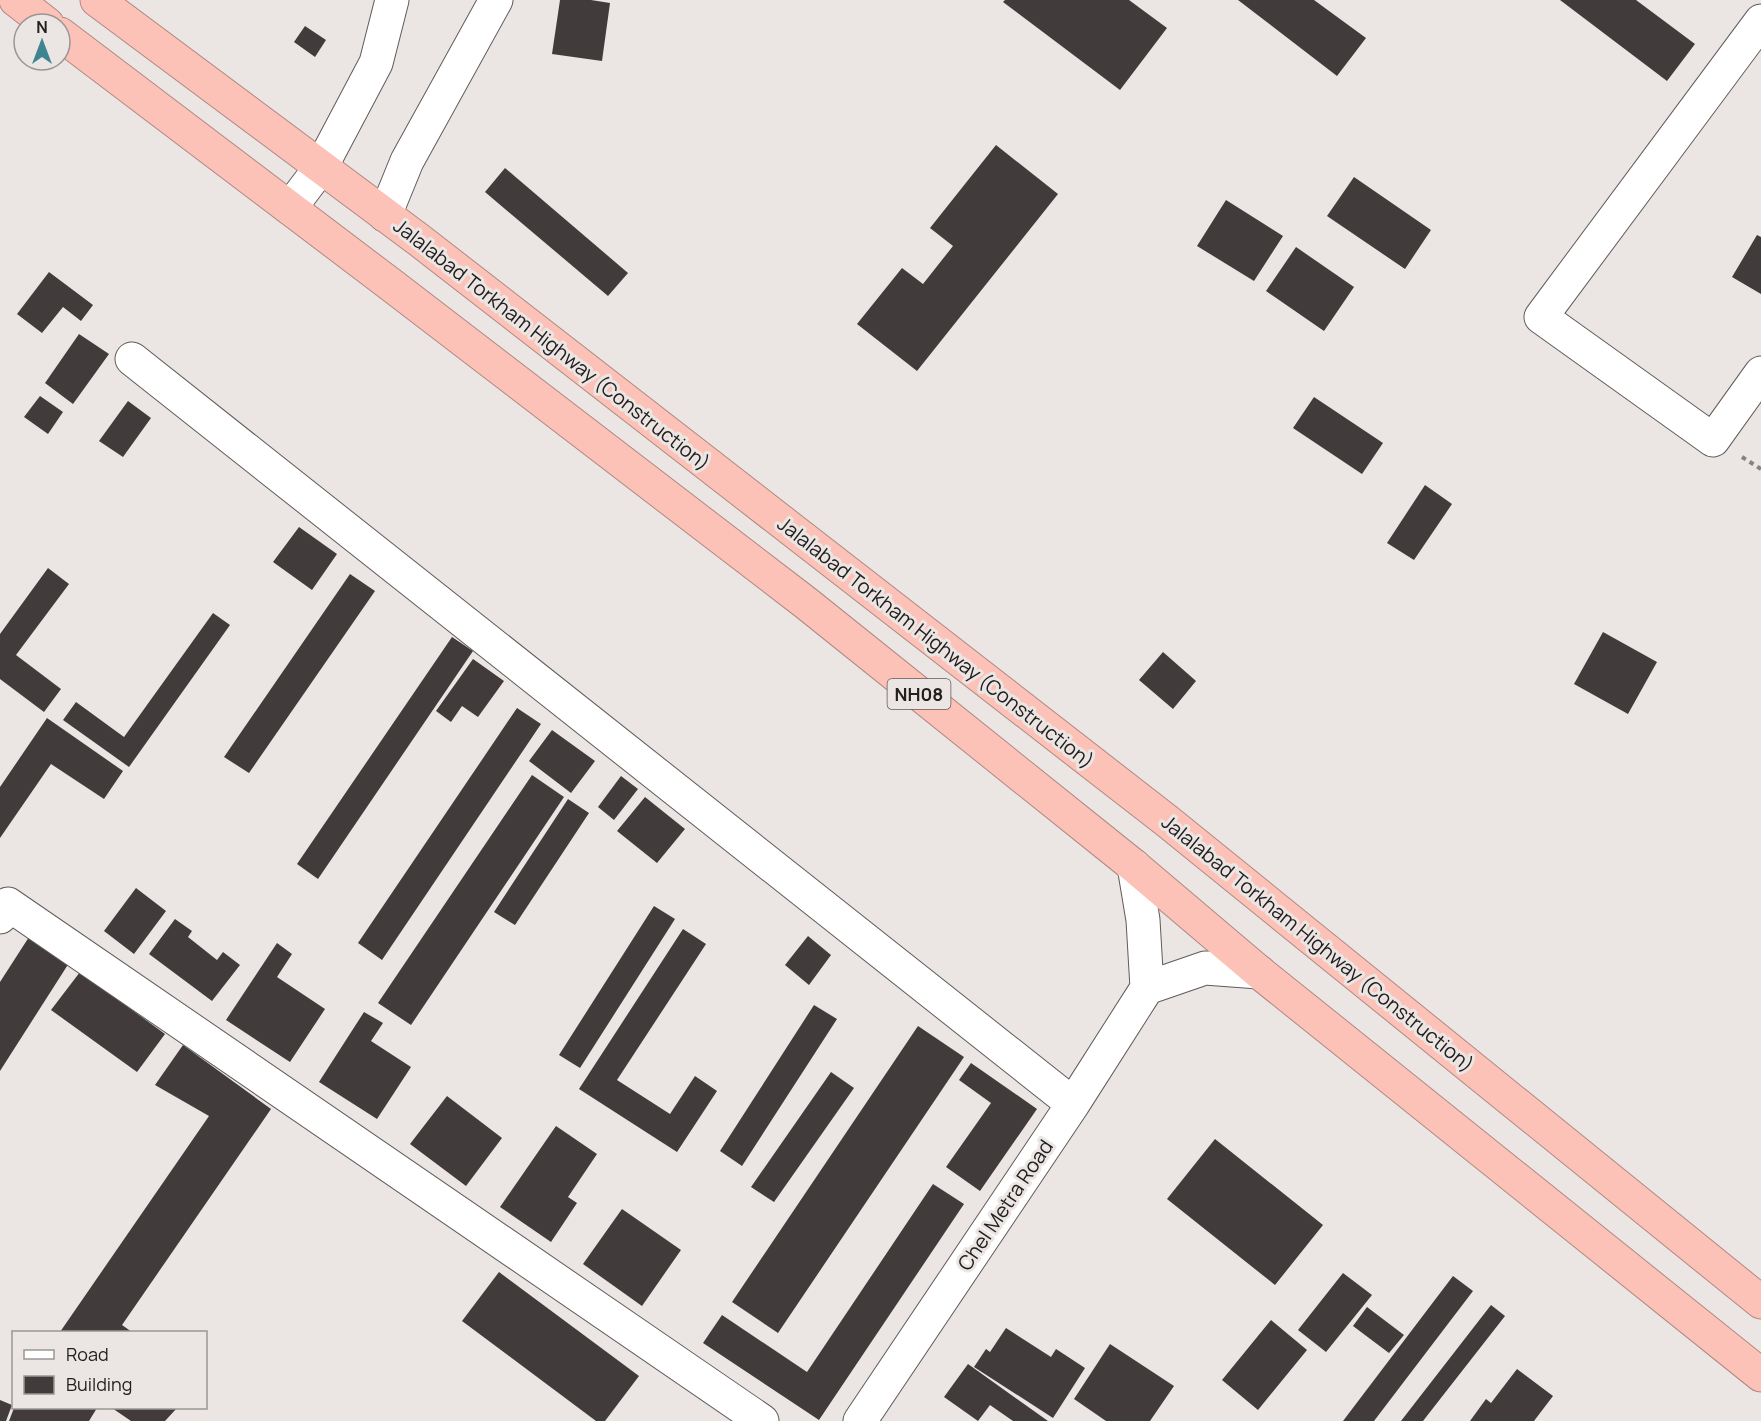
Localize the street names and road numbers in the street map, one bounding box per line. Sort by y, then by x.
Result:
street label: Jalalabad Torkham Highway (Construction) [388,212,716,476]
street label: Jalalabad Torkham Highway (Construction) [772,510,1100,774]
road number: NH08 [888,679,950,709]
street label: Jalalabad Torkham Highway (Construction) [1156,808,1480,1078]
street label: Chel Metra Road [951,1134,1059,1276]

